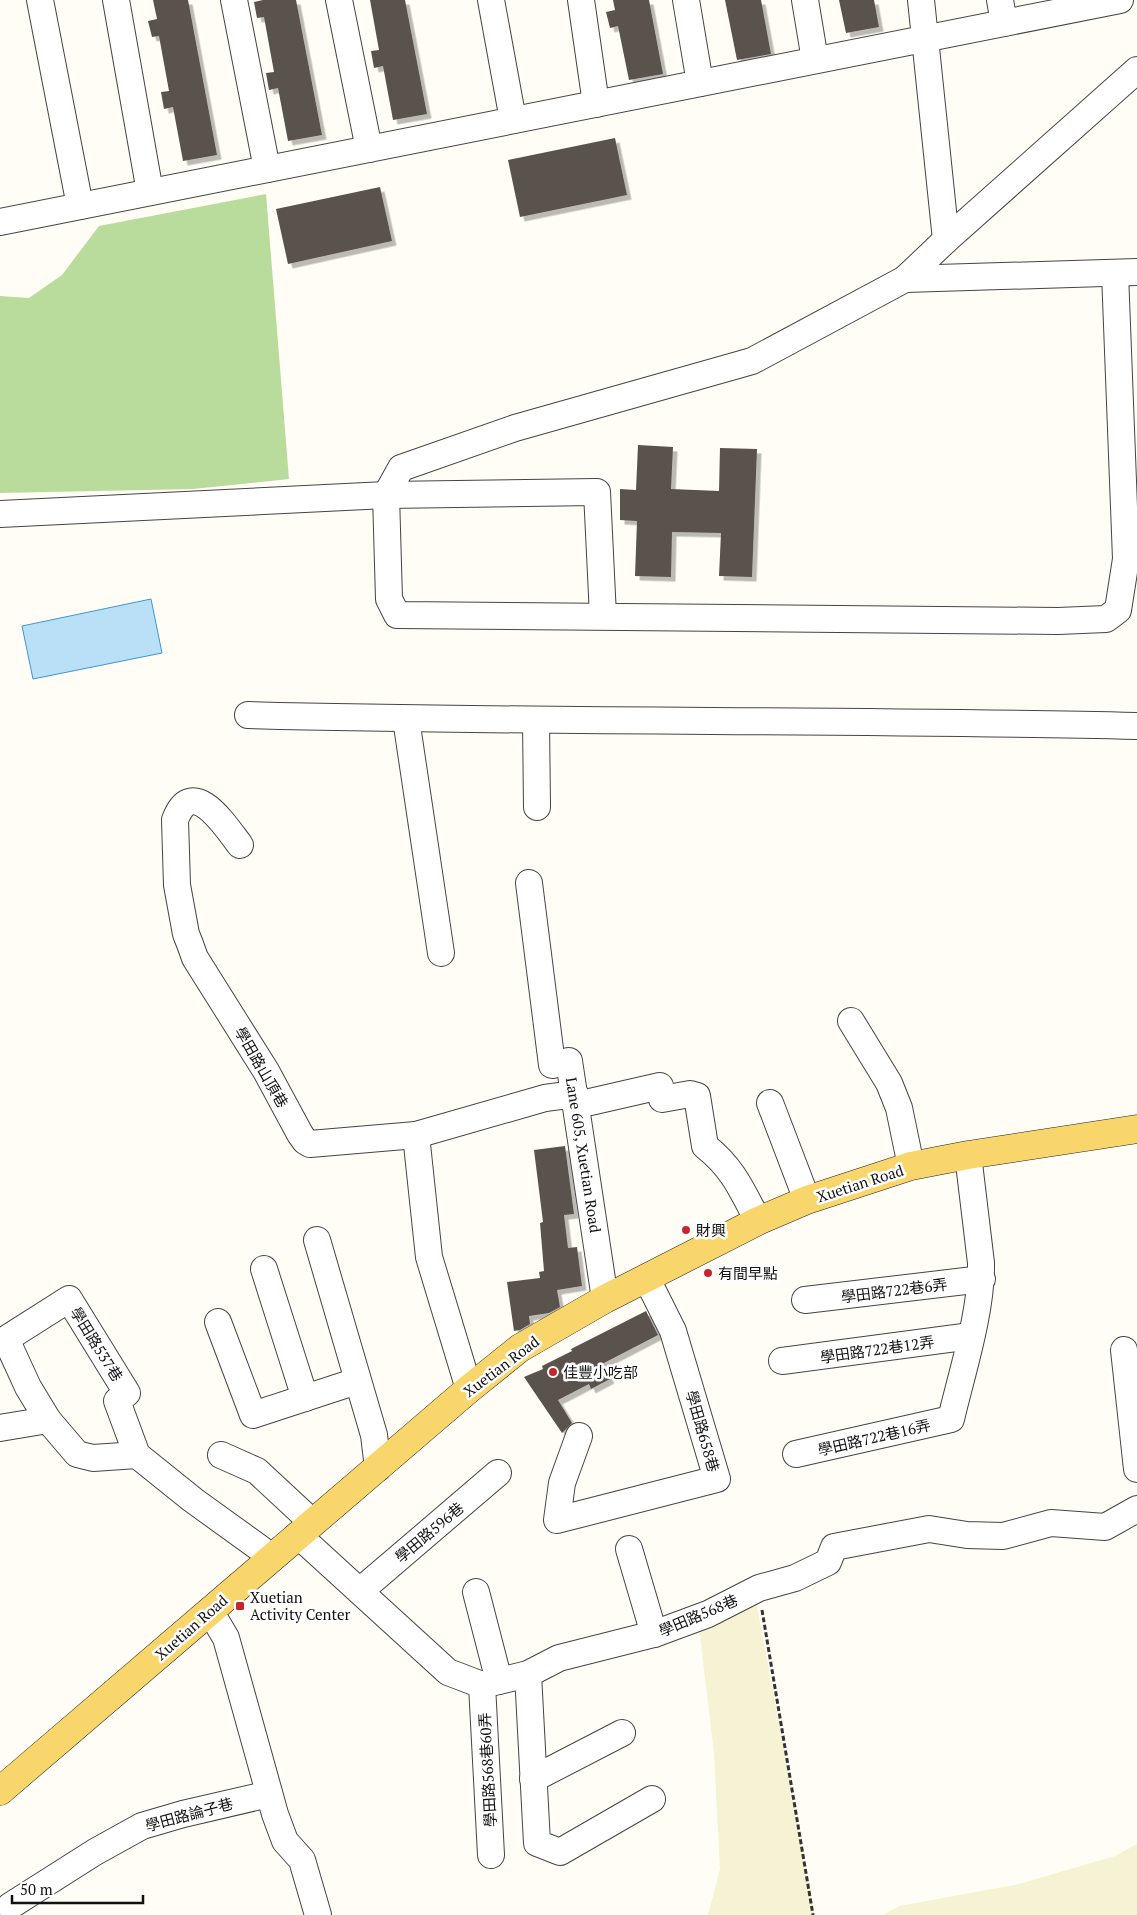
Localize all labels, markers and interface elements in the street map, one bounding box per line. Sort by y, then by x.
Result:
street label: 學田路山頂巷 [231,1023,293,1111]
street label: Lane 605, Xuetian Road [562,1076,606,1234]
street label: Xuetian Road [814,1160,906,1206]
place label: 財興 [696,1220,726,1240]
marker: 財興 [680,1224,692,1236]
place label: 有間早點 [718,1263,778,1283]
marker: 有間早點 [702,1267,714,1279]
street label: 學田路722巷6弄 [840,1274,948,1306]
street label: 學田路537巷 [66,1303,128,1385]
street label: Xuetian Road [459,1331,543,1401]
street label: 學田路722巷12弄 [819,1331,935,1367]
place label: 佳豐小吃部 [563,1362,638,1382]
marker: 佳豐小吃部 [547,1366,559,1378]
street label: 學田路658巷 [682,1388,724,1474]
street label: 學田路722巷16弄 [816,1414,932,1460]
street label: 學田路596巷 [390,1497,468,1567]
place label: Xuetian Activity Center [250,1587,351,1624]
street label: 學田路568巷 [655,1589,741,1641]
street label: Xuetian Road [151,1590,231,1664]
marker: Xuetian Activity Center [234,1600,246,1612]
street label: 學田路568巷60弄 [474,1712,500,1828]
street label: 學田路論子巷 [143,1793,235,1835]
scale bar [12,1872,144,1904]
text: 50 m [20,1879,53,1899]

